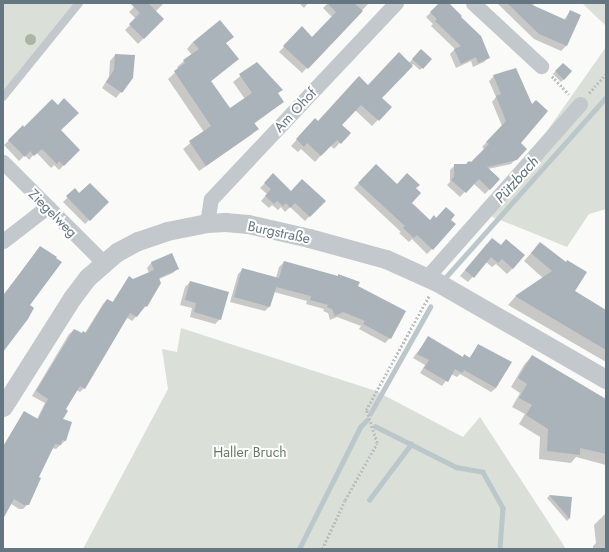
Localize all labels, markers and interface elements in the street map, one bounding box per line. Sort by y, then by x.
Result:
street label: Am Ohof [270,84,320,136]
water label: Pützbach [491,153,543,207]
street label: Ziegelweg [25,185,81,241]
street label: Burgstraße [246,217,312,247]
park label: Haller Bruch [213,444,287,460]

